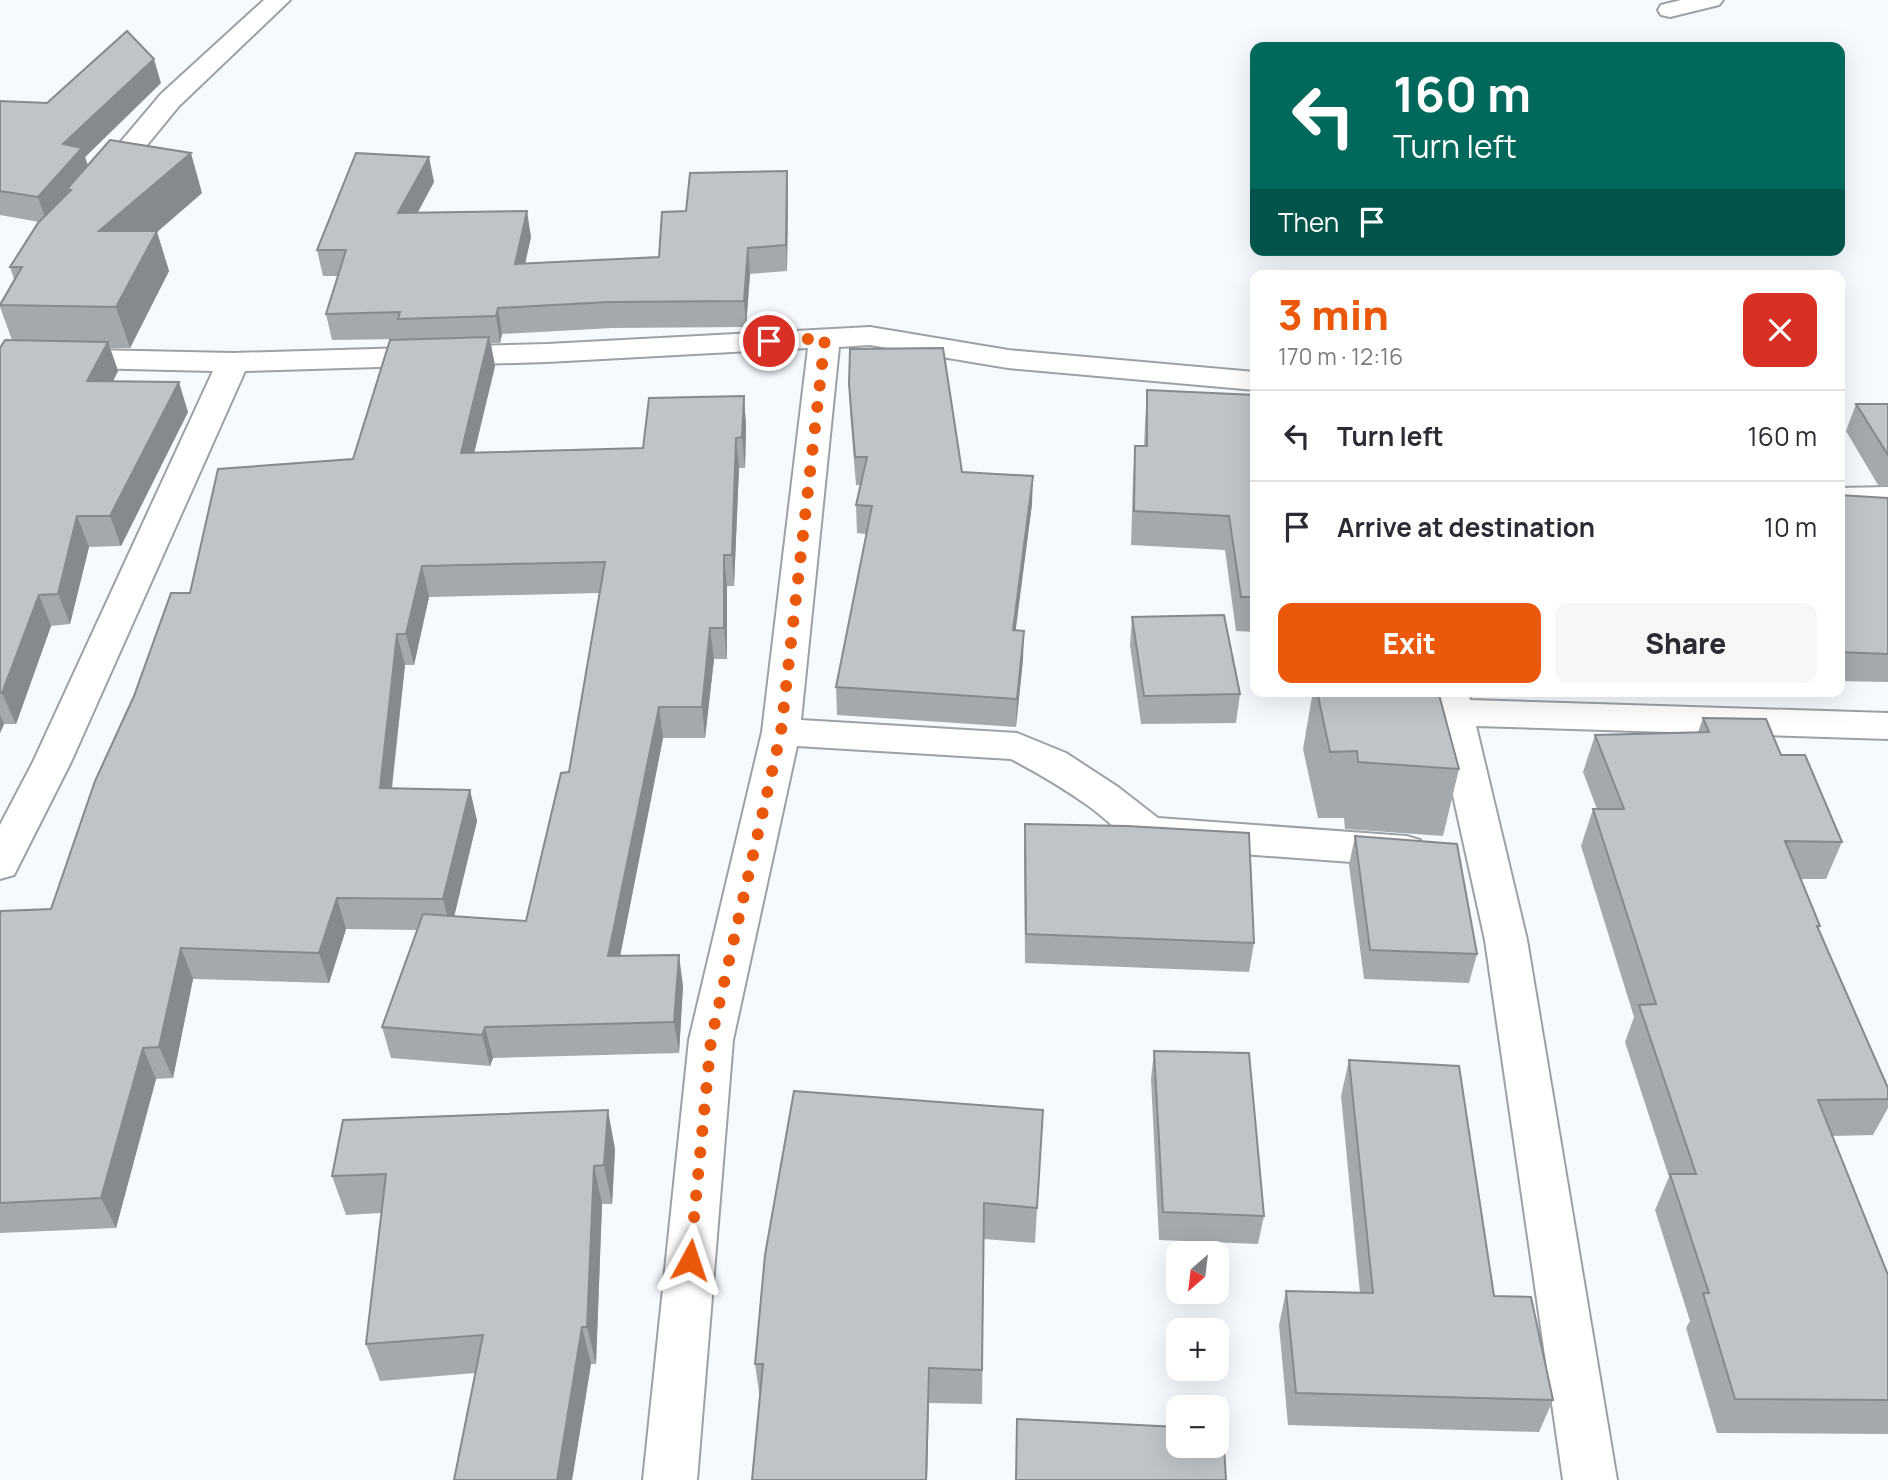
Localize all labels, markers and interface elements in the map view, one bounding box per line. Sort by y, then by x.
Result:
text: 160 m [1393,60,1531,127]
icon: left [1278,70,1369,161]
text: Turn left [1393,124,1517,168]
icon: arrive [1353,203,1391,241]
text: Then [1278,204,1339,240]
text: 3 min [1278,285,1389,343]
button: close [1743,293,1817,367]
pin [739,311,799,371]
icon: arrive [750,322,788,360]
text: 170 m · 12:16 [1278,340,1403,372]
icon: left [1278,417,1316,455]
text: Turn left [1337,418,1444,454]
text: 160 m [1748,418,1817,454]
icon: arrive [1278,508,1316,546]
text: Arrive at destination [1337,509,1595,545]
text: 10 m [1764,509,1817,545]
button: Exit [1278,603,1541,683]
button: Share [1555,603,1817,683]
position arrow [653,1223,727,1297]
north arrow [1166,1241,1228,1304]
map controls [1166,1241,1229,1458]
button: + [1166,1318,1229,1381]
button: − [1166,1395,1229,1458]

